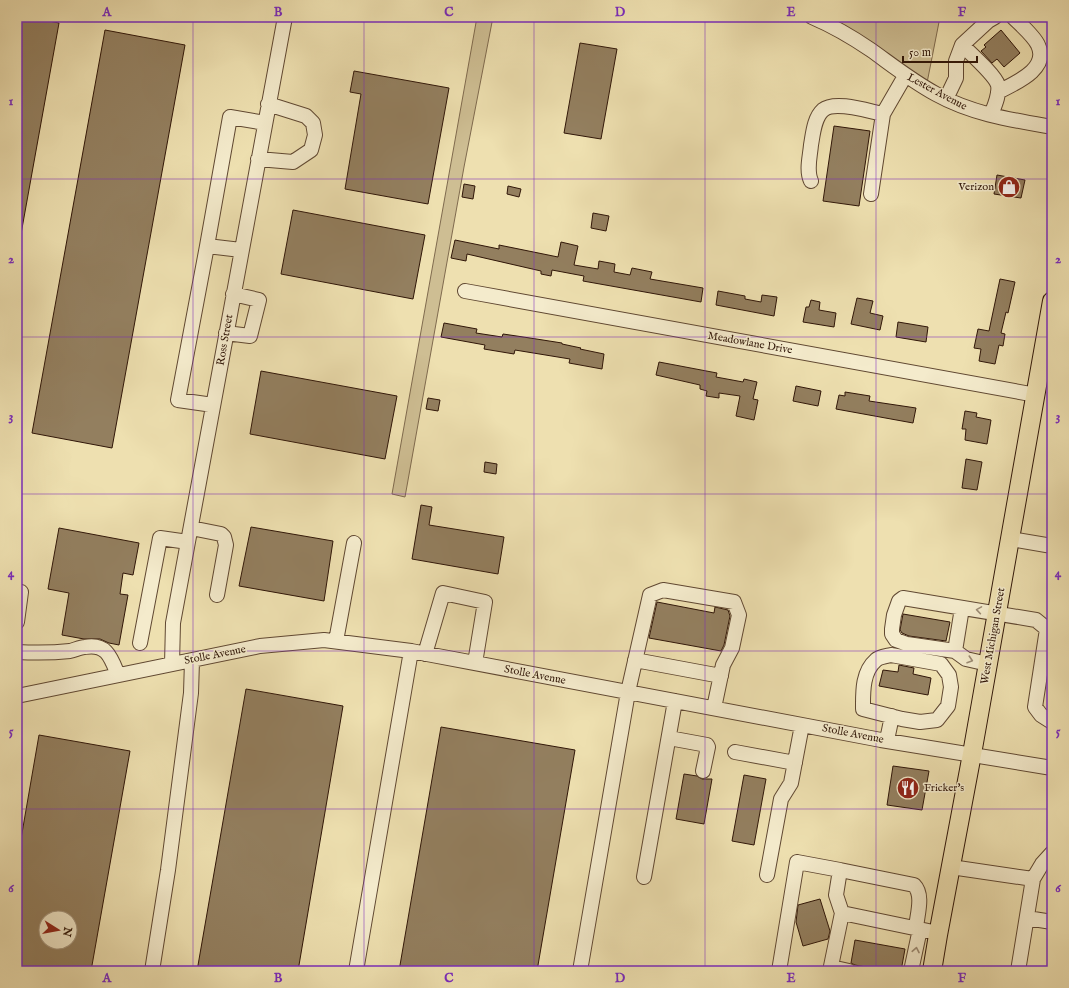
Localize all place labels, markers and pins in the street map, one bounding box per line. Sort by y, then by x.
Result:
shop icon: Verizon [996,174,1022,200]
place label: Verizon [957,180,994,194]
restaurant icon: Fricker's [895,775,921,801]
place label: Fricker's [924,781,964,795]

